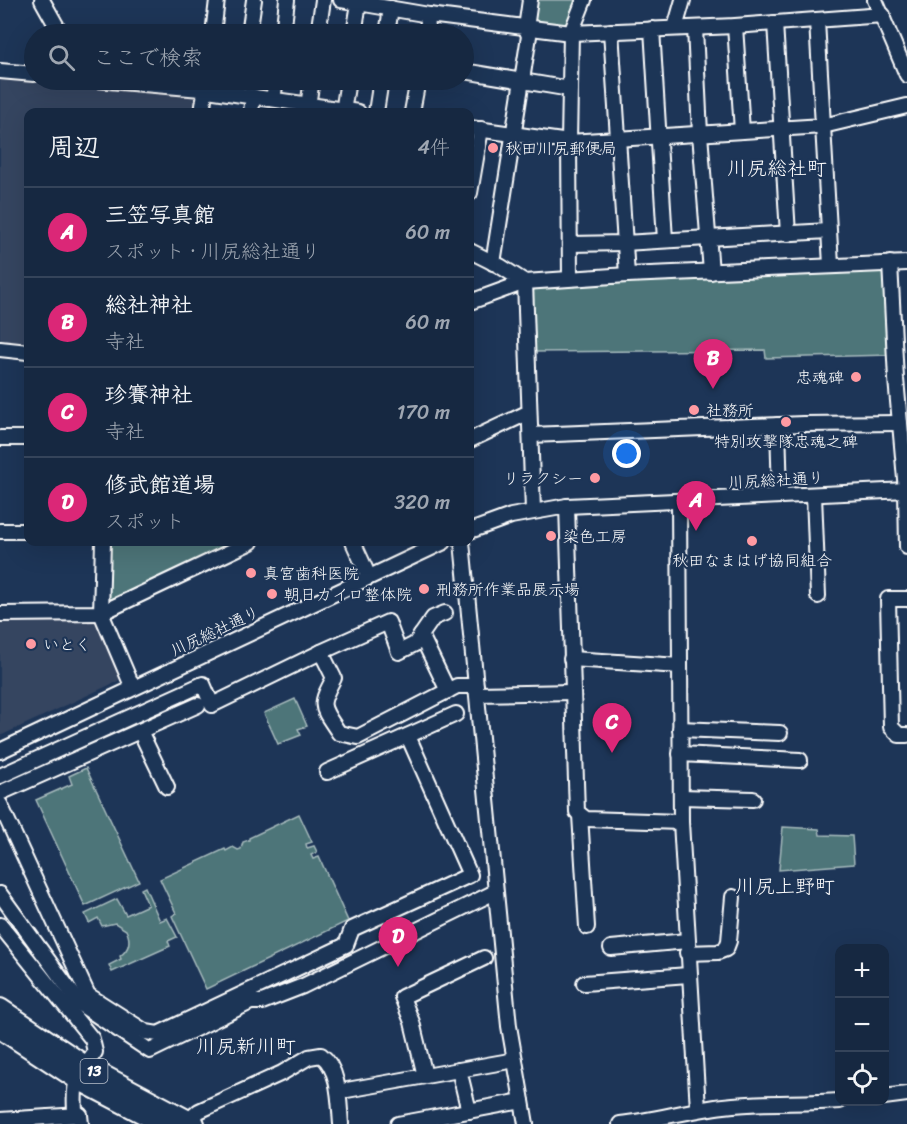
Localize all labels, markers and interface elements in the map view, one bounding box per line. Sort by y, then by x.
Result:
search box [24,24,474,90]
text: ここで検索 [93,38,203,77]
icon: search [45,41,78,74]
text: 周辺 [48,124,100,170]
text: 4件 [418,130,450,165]
place label: 秋田川尻郵便局 [505,134,617,163]
marker: 秋田川尻郵便局 [486,141,500,155]
district label: 川尻総社町 [727,151,827,186]
text: 三笠写真館 [105,195,215,234]
text: A [61,215,74,250]
text: 60 m [405,215,450,250]
text: スポット · 川尻総社通り [105,234,321,269]
text: 総社神社 [105,285,193,324]
text: B [61,305,74,340]
text: 60 m [405,305,450,340]
text: 寺社 [105,324,145,359]
pin: B [694,340,732,389]
place label: 忠魂碑 [796,363,844,392]
marker: 忠魂碑 [849,370,863,384]
text: 珍賽神社 [105,375,193,414]
text: C [61,395,74,430]
text: 170 m [397,395,450,430]
place label: 社務所 [706,396,754,425]
marker: 社務所 [687,403,701,417]
text: 寺社 [105,414,145,449]
marker: 特別攻撃隊忠魂之碑 [779,415,793,429]
place label: 特別攻撃隊忠魂之碑 [714,427,858,456]
your location [612,439,641,468]
street label: 川尻総社通り [727,463,825,497]
place label: リラクシー [503,464,583,493]
text: 修武館道場 [105,465,215,504]
marker: リラクシー [588,471,602,485]
pin: A [676,482,716,531]
text: D [62,485,73,520]
text: 320 m [394,485,450,520]
text: スポット [105,504,185,539]
place label: 染色工房 [563,522,627,551]
marker: 染色工房 [544,529,558,543]
marker: 秋田なまはげ協同組合 [745,534,759,548]
place label: 秋田なまはげ協同組合 [672,546,832,575]
place label: 真宮歯科医院 [263,559,359,588]
marker: 真宮歯科医院 [244,566,258,580]
place label: 刑務所作業品展示場 [436,575,580,604]
place label: 朝日カイロ整体院 [284,580,412,609]
marker: 刑務所作業品展示場 [417,582,431,596]
marker: 朝日カイロ整体院 [265,587,279,601]
street label: 川尻総社通り [165,598,265,664]
place label: いとく [43,630,91,659]
marker: いとく [24,637,38,651]
pin: C [592,704,632,753]
district label: 川尻上野町 [735,869,835,904]
pin: D [378,918,418,967]
map controls [835,944,889,1106]
button: + [835,944,889,998]
button: − [835,998,889,1052]
district label: 川尻新川町 [196,1029,296,1064]
button: locate [835,1052,889,1106]
road number: 13 [80,1059,107,1083]

